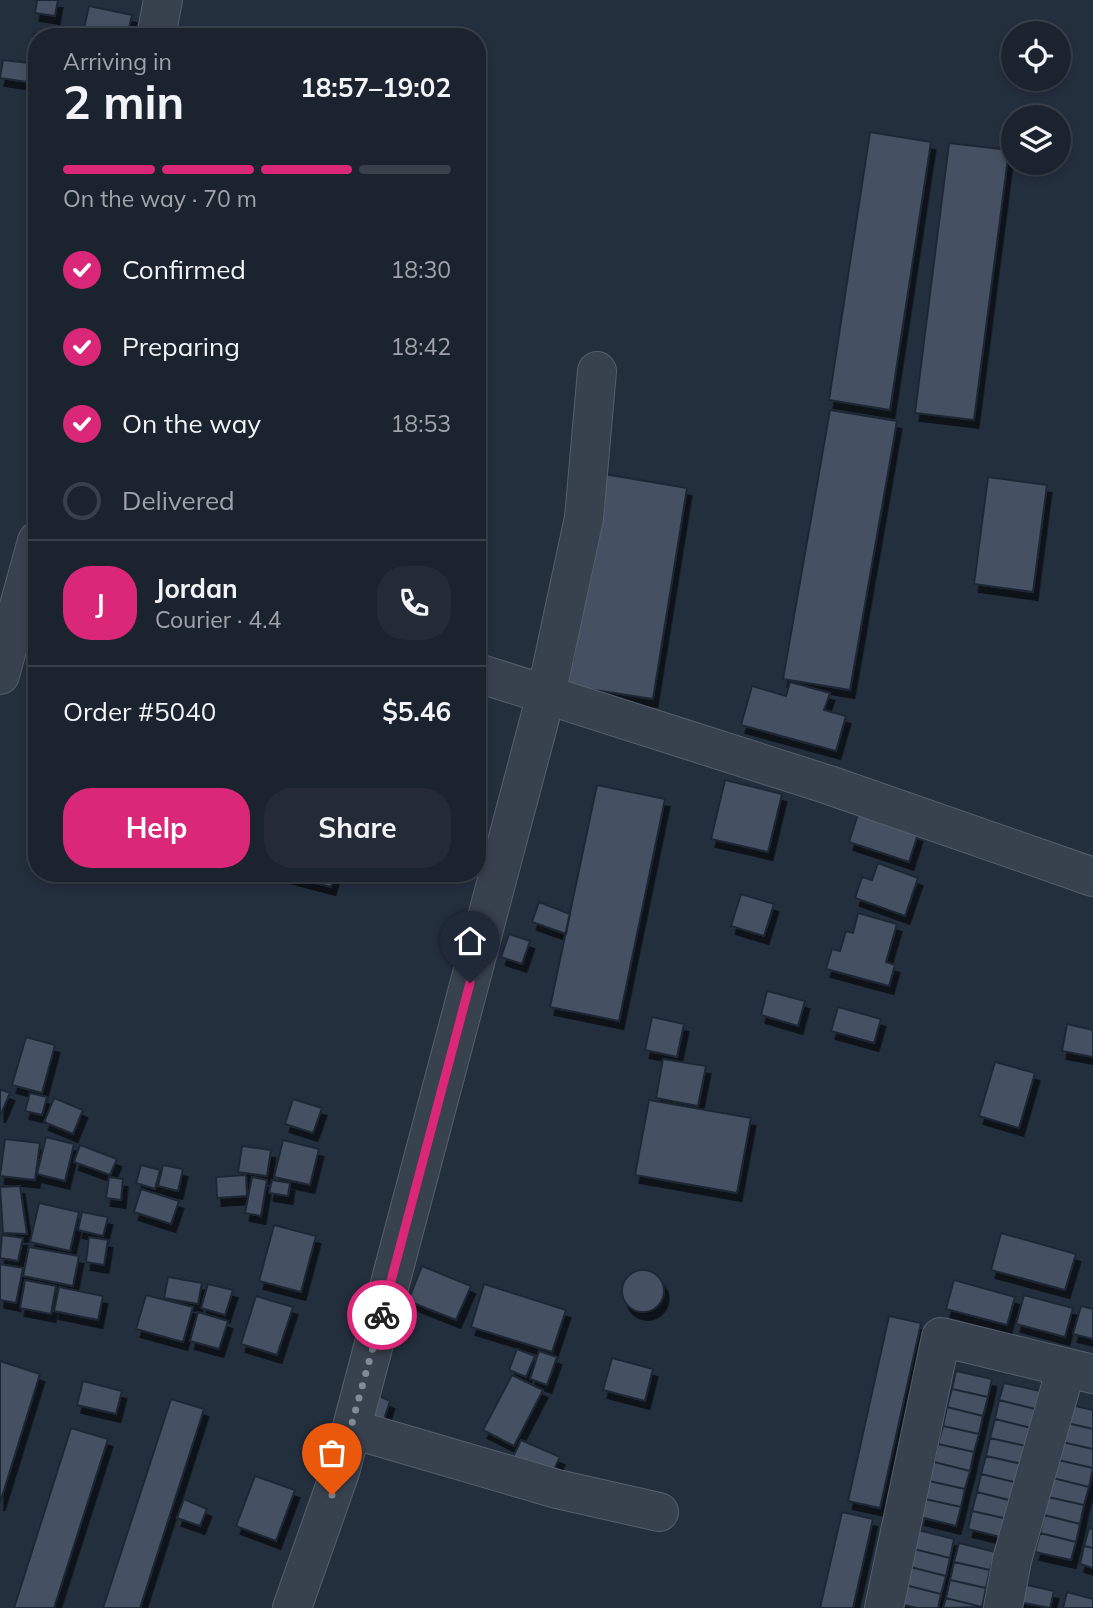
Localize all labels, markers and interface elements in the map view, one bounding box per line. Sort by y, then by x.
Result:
map controls [1001,21,1071,175]
button: locate [1001,21,1071,91]
text: Arriving in [63,47,172,76]
text: 18:57–19:02 [300,71,451,104]
text: 2 min [63,73,184,131]
button: layers [1001,105,1071,175]
text: On the way · 70 m [63,184,257,213]
icon: check [63,251,101,289]
text: Confirmed [122,253,246,286]
text: 18:30 [391,255,451,284]
icon: check [63,328,101,366]
text: Preparing [122,330,240,363]
text: 18:42 [391,332,451,361]
icon: check [63,405,101,443]
text: On the way [122,407,261,440]
text: 18:53 [391,409,451,438]
text: Delivered [122,484,235,517]
button: phone [377,566,451,640]
text: Jordan [155,572,238,605]
text: J [95,587,105,620]
text: Courier · 4.4 [155,605,281,634]
text: Order #5040 [63,695,216,728]
text: $5.46 [382,695,451,728]
button: Help [63,788,250,868]
button: Share [264,788,451,868]
pin [440,911,500,983]
icon: home [451,922,489,960]
courier [347,1280,417,1350]
icon: bike [363,1296,401,1334]
pin [302,1423,362,1495]
icon: bag [313,1434,351,1472]

